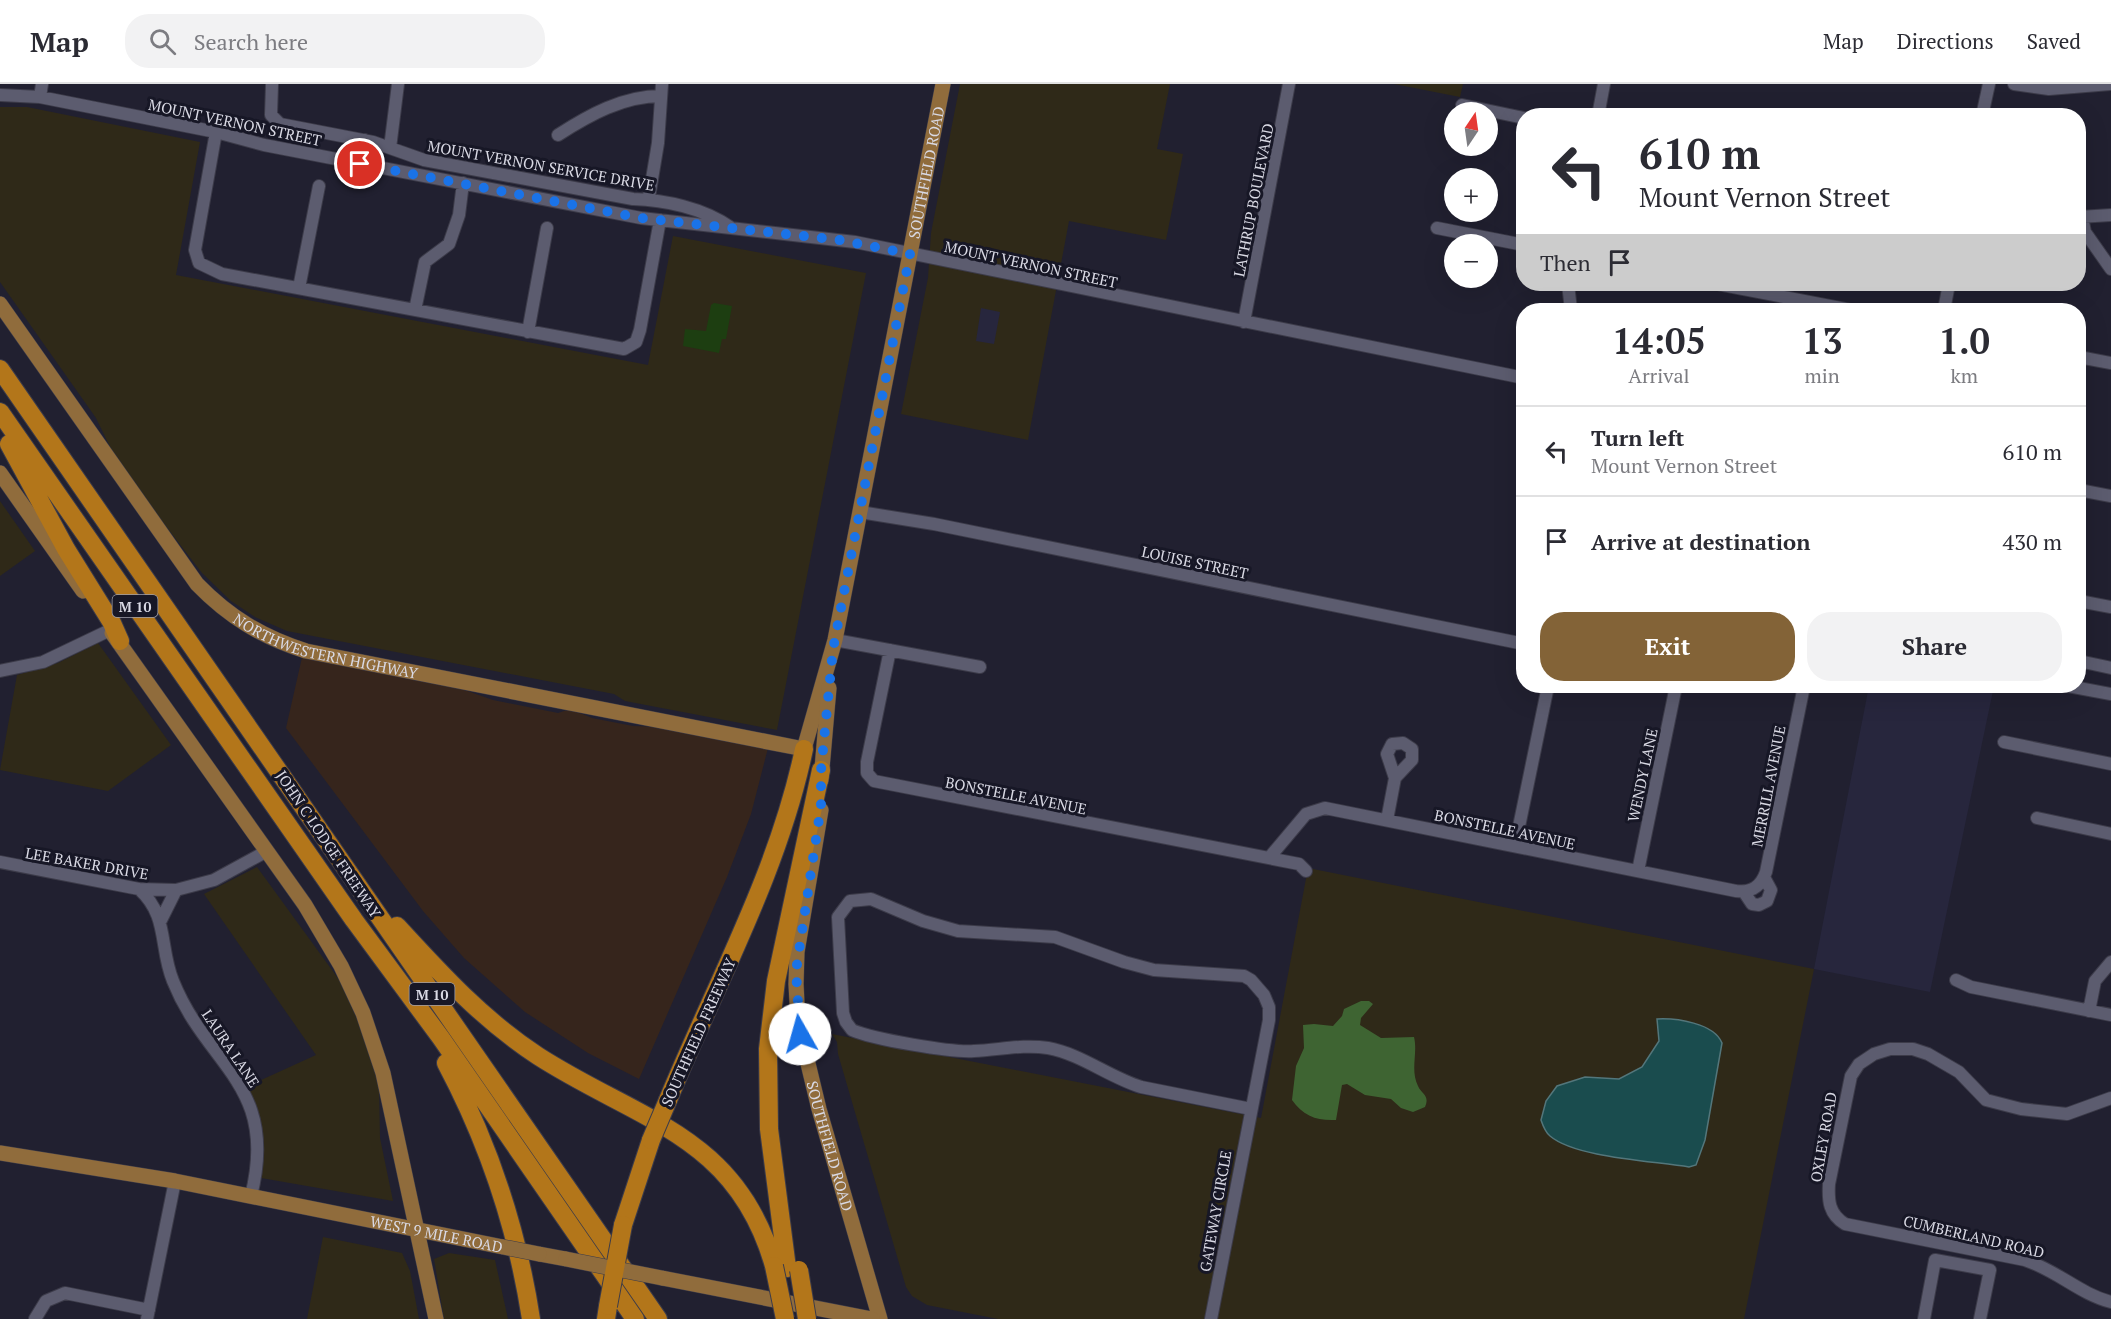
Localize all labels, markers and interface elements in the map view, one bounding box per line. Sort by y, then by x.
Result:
search box [125,14,545,68]
text: Map [30,23,89,60]
icon: search [146,25,179,58]
text: Search here [194,27,308,56]
text: Map [1823,27,1864,55]
text: Directions [1897,27,1994,55]
text: Saved [2027,27,2081,55]
street label: MOUNT VERNON STREET [147,94,323,150]
north arrow [1444,102,1498,156]
map controls [1444,102,1498,288]
street label: SOUTHFIELD ROAD [903,104,948,240]
street label: LATHRUP BOULEVARD [1228,121,1278,279]
text: 610 m [1639,125,1760,181]
icon: left [1540,132,1618,210]
street label: MOUNT VERNON SERVICE DRIVE [426,135,656,195]
pin [334,138,385,189]
icon: arrive [343,147,376,180]
button: + [1444,168,1498,222]
text: Mount Vernon Street [1639,179,1890,215]
button: − [1444,234,1498,288]
street label: MOUNT VERNON STREET [943,236,1119,292]
icon: arrive [1603,246,1636,279]
text: Then [1540,248,1591,277]
text: 14:05 [1612,317,1706,364]
text: 13 [1802,317,1843,364]
text: 1.0 [1939,317,1990,364]
text: Arrival [1628,362,1690,389]
text: min [1805,362,1840,389]
text: km [1950,362,1978,389]
text: Turn left [1591,423,1684,452]
icon: left [1540,435,1573,468]
text: 610 m [2002,437,2062,466]
text: Mount Vernon Street [1591,452,1777,479]
icon: arrive [1540,525,1573,558]
text: Arrive at destination [1591,527,1810,556]
text: 430 m [2002,527,2062,556]
street label: LOUISE STREET [1140,541,1250,583]
road number: M 10 [112,595,158,617]
street label: NORTHWESTERN HIGHWAY [229,608,420,683]
button: Exit [1540,612,1795,681]
button: Share [1807,612,2062,681]
street label: MERRILL AVENUE [1746,724,1790,848]
street label: WENDY LANE [1622,726,1662,824]
street label: JOHN C LODGE FREEWAY [272,766,386,922]
street label: BONSTELLE AVENUE [944,772,1088,818]
street label: BONSTELLE AVENUE [1433,804,1577,854]
street label: LEE BAKER DRIVE [24,842,150,884]
street label: SOUTHFIELD FREEWAY [656,954,740,1109]
road number: M 10 [410,983,454,1005]
position arrow [768,1002,832,1066]
street label: LAURA LANE [198,1005,264,1091]
street label: SOUTHFIELD ROAD [803,1079,858,1213]
street label: OXLEY ROAD [1805,1090,1841,1184]
street label: GATEWAY CIRCLE [1194,1149,1236,1273]
street label: CUMBERLAND ROAD [1901,1210,2047,1262]
street label: WEST 9 MILE ROAD [369,1211,504,1257]

